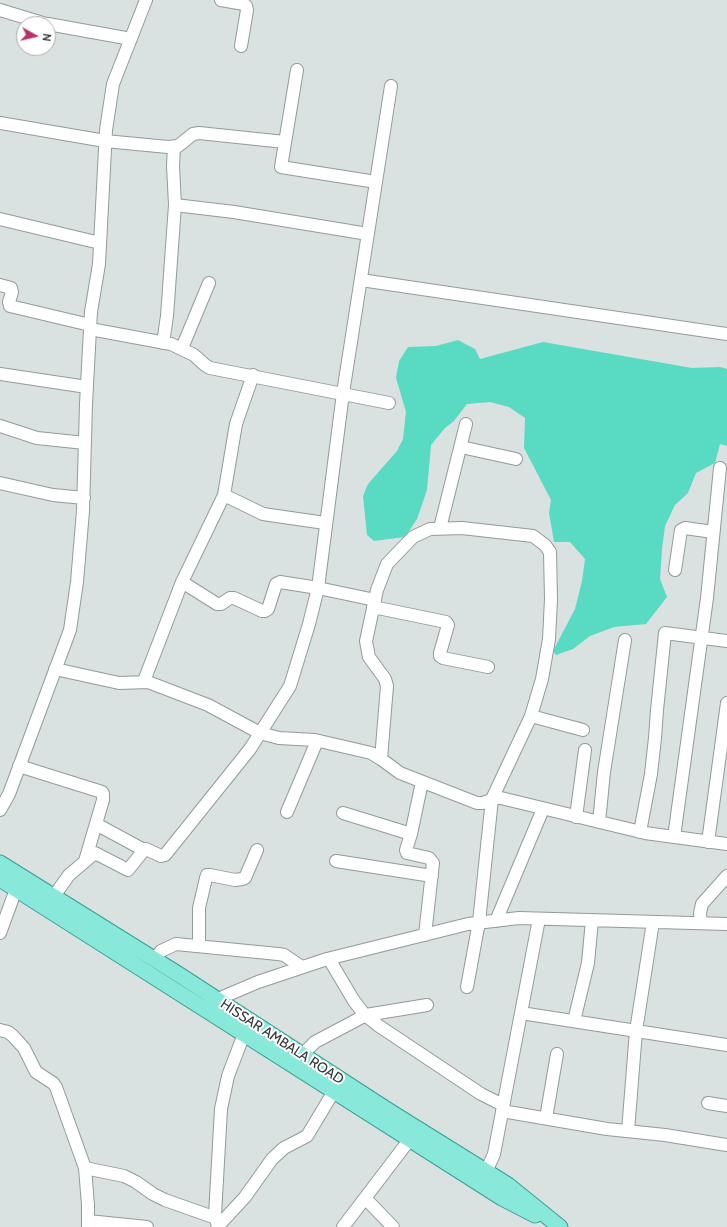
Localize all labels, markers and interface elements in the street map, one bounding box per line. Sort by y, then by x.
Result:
north arrow [16,16,56,56]
text: N [39,33,54,42]
street label: HISSAR AMBALA ROAD [217,996,347,1088]

